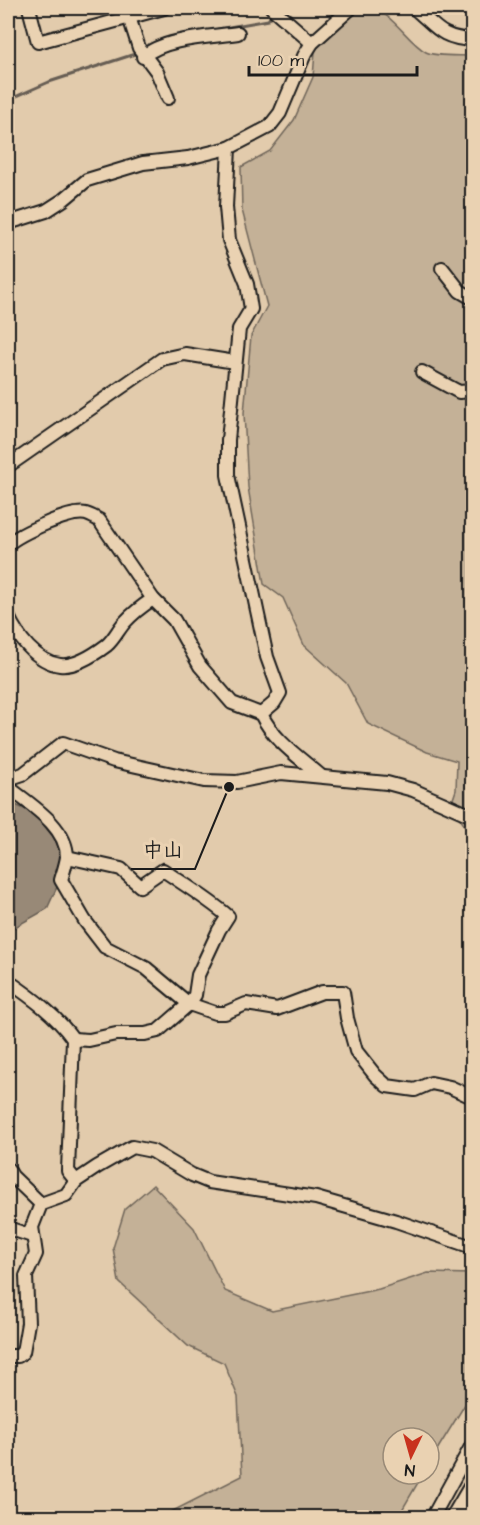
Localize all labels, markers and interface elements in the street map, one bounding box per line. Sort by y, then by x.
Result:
scale bar [249,39,417,77]
text: 100 m [258,48,304,73]
callout: 中山 [131,831,195,869]
text: 中山 [143,837,183,865]
north arrow [381,1426,441,1486]
text: N [404,1459,416,1481]

